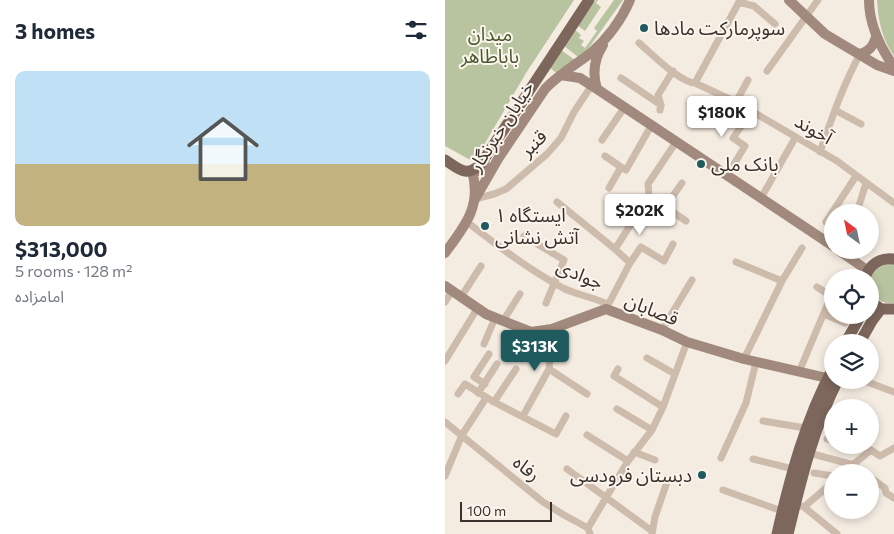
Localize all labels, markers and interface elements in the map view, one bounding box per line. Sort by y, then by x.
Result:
icon: filters [402,16,430,44]
place label: سوپرمارکت مادها [654,16,785,41]
text: 3 homes [15,18,95,43]
park label: میدان باباطاهر [460,22,519,68]
marker: سوپرمارکت مادها [638,22,650,34]
street label: خیابان خبرنگار [462,76,539,177]
pin: $180K [687,96,757,138]
text: $180K [698,102,746,121]
icon: home [178,104,268,194]
street label: آخوند [791,109,839,150]
street label: قنبر [514,124,552,162]
place label: بانک ملی [711,152,779,176]
marker: بانک ملی [695,158,707,170]
pin: $202K [605,194,675,236]
text: $202K [615,200,665,219]
place label: ایستگاه ۱ آتش نشانی [495,203,580,249]
north arrow [824,204,879,259]
map controls [824,204,879,519]
marker: ایستگاه ۱ آتش نشانی [479,220,491,232]
text: $313,000 [15,236,108,261]
street label: جوادی [553,254,607,294]
text: 5 rooms · 128 m² [15,261,132,280]
button: locate [824,269,879,324]
text: امامزاده [15,286,64,305]
street label: قصابان [622,287,682,330]
pin: $313K [500,330,570,372]
button: layers [824,334,879,389]
text: $313K [512,336,558,355]
button: + [824,399,879,454]
street label: رفاه [509,450,545,486]
place label: دبستان فرودسی [570,463,692,487]
button: − [824,464,879,519]
marker: دبستان فرودسی [696,469,708,481]
scale bar [460,499,553,522]
text: 100 m [467,502,506,519]

